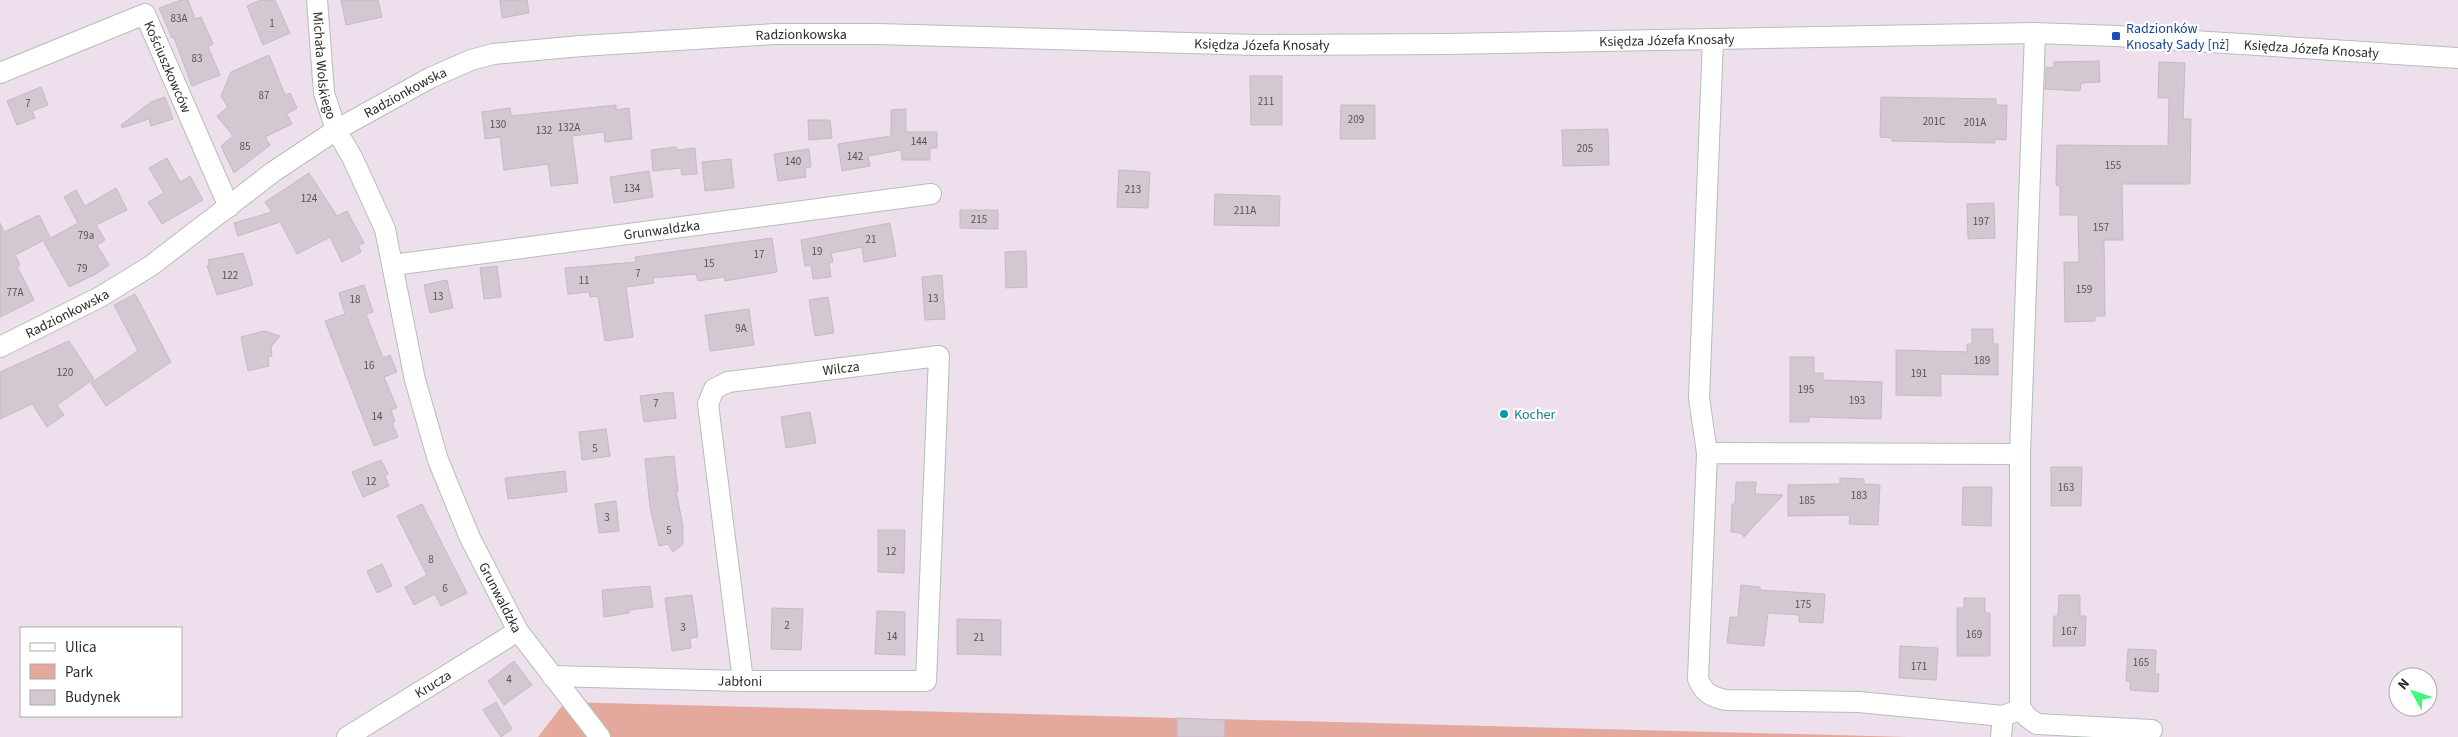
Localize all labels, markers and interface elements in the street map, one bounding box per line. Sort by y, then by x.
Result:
house number: 83A [171,11,187,26]
street label: Michała Wolskiego [307,11,341,122]
house number: 1 [269,16,275,31]
street label: Kościuszkowców [138,18,196,116]
place label: Radzionków Knosały Sady [nż] [2126,19,2230,55]
street label: Radzionkowska [755,25,847,46]
street label: Księdza Józefa Knosały [1599,30,1735,52]
marker: Radzionków Knosały Sady [nż] [2110,30,2122,42]
street label: Księdza Józefa Knosały [1194,34,1330,56]
street label: Księdza Józefa Knosały [2243,35,2380,64]
house number: 83 [192,51,202,66]
street label: Radzionkowska [361,63,450,124]
house number: 87 [259,88,269,103]
house number: 211 [1258,94,1274,109]
house number: 7 [25,96,31,111]
house number: 209 [1348,112,1364,127]
house number: 201C [1923,114,1945,129]
house number: 201A [1964,115,1986,130]
house number: 130 [490,117,506,132]
house number: 132A [558,120,580,135]
house number: 132 [536,123,552,138]
house number: 144 [911,134,928,149]
house number: 85 [240,139,250,154]
house number: 205 [1577,141,1593,156]
house number: 142 [847,149,863,164]
house number: 140 [785,154,801,169]
house number: 155 [2105,158,2121,173]
house number: 134 [624,181,641,196]
house number: 213 [1125,182,1141,197]
house number: 124 [301,191,318,206]
house number: 211A [1234,203,1256,218]
house number: 215 [971,212,987,227]
house number: 197 [1973,214,1989,229]
street label: Grunwaldzka [622,216,701,245]
house number: 157 [2093,220,2109,235]
house number: 79a [78,228,94,243]
house number: 21 [866,232,876,247]
house number: 19 [812,244,822,259]
house number: 17 [754,247,764,262]
house number: 15 [704,256,714,271]
house number: 79 [77,261,87,276]
house number: 7 [635,266,641,281]
house number: 122 [222,268,238,283]
house number: 11 [579,273,589,288]
house number: 159 [2076,282,2092,297]
house number: 77A [7,285,23,300]
street label: Radzionkowska [22,285,113,344]
house number: 13 [433,289,443,304]
house number: 13 [928,291,938,306]
house number: 18 [350,292,361,307]
house number: 9A [735,321,747,336]
house number: 189 [1974,353,1990,368]
street label: Wilcza [821,357,861,381]
house number: 16 [364,358,375,373]
house number: 120 [57,365,73,380]
house number: 191 [1911,366,1927,381]
house number: 195 [1798,382,1814,397]
house number: 193 [1849,393,1865,408]
house number: 7 [653,396,659,411]
place label: Kocher [1514,405,1556,425]
marker: Kocher [1498,408,1510,420]
house number: 14 [372,409,383,424]
house number: 5 [592,441,598,456]
house number: 12 [366,474,376,489]
house number: 163 [2058,480,2074,495]
house number: 183 [1851,488,1867,503]
house number: 185 [1799,493,1815,508]
house number: 3 [604,510,610,525]
house number: 5 [666,523,672,538]
house number: 12 [886,544,896,559]
house number: 8 [428,552,434,567]
street label: Grunwaldzka [473,559,526,637]
house number: 6 [442,581,448,596]
house number: 175 [1795,597,1811,612]
house number: 2 [784,618,790,633]
house number: 3 [680,620,686,635]
house number: 167 [2061,624,2077,639]
legend [20,627,182,717]
house number: 169 [1966,627,1982,642]
house number: 14 [887,629,898,644]
house number: 21 [974,630,984,645]
text: Ulica [65,637,96,658]
house number: 165 [2133,655,2149,670]
house number: 171 [1911,659,1927,674]
text: Park [65,662,94,683]
street label: Krucza [411,666,456,704]
north arrow [2388,667,2438,717]
street label: Jabłoni [717,671,762,692]
house number: 4 [506,672,512,687]
text: N [2393,674,2414,694]
text: Budynek [65,687,121,708]

